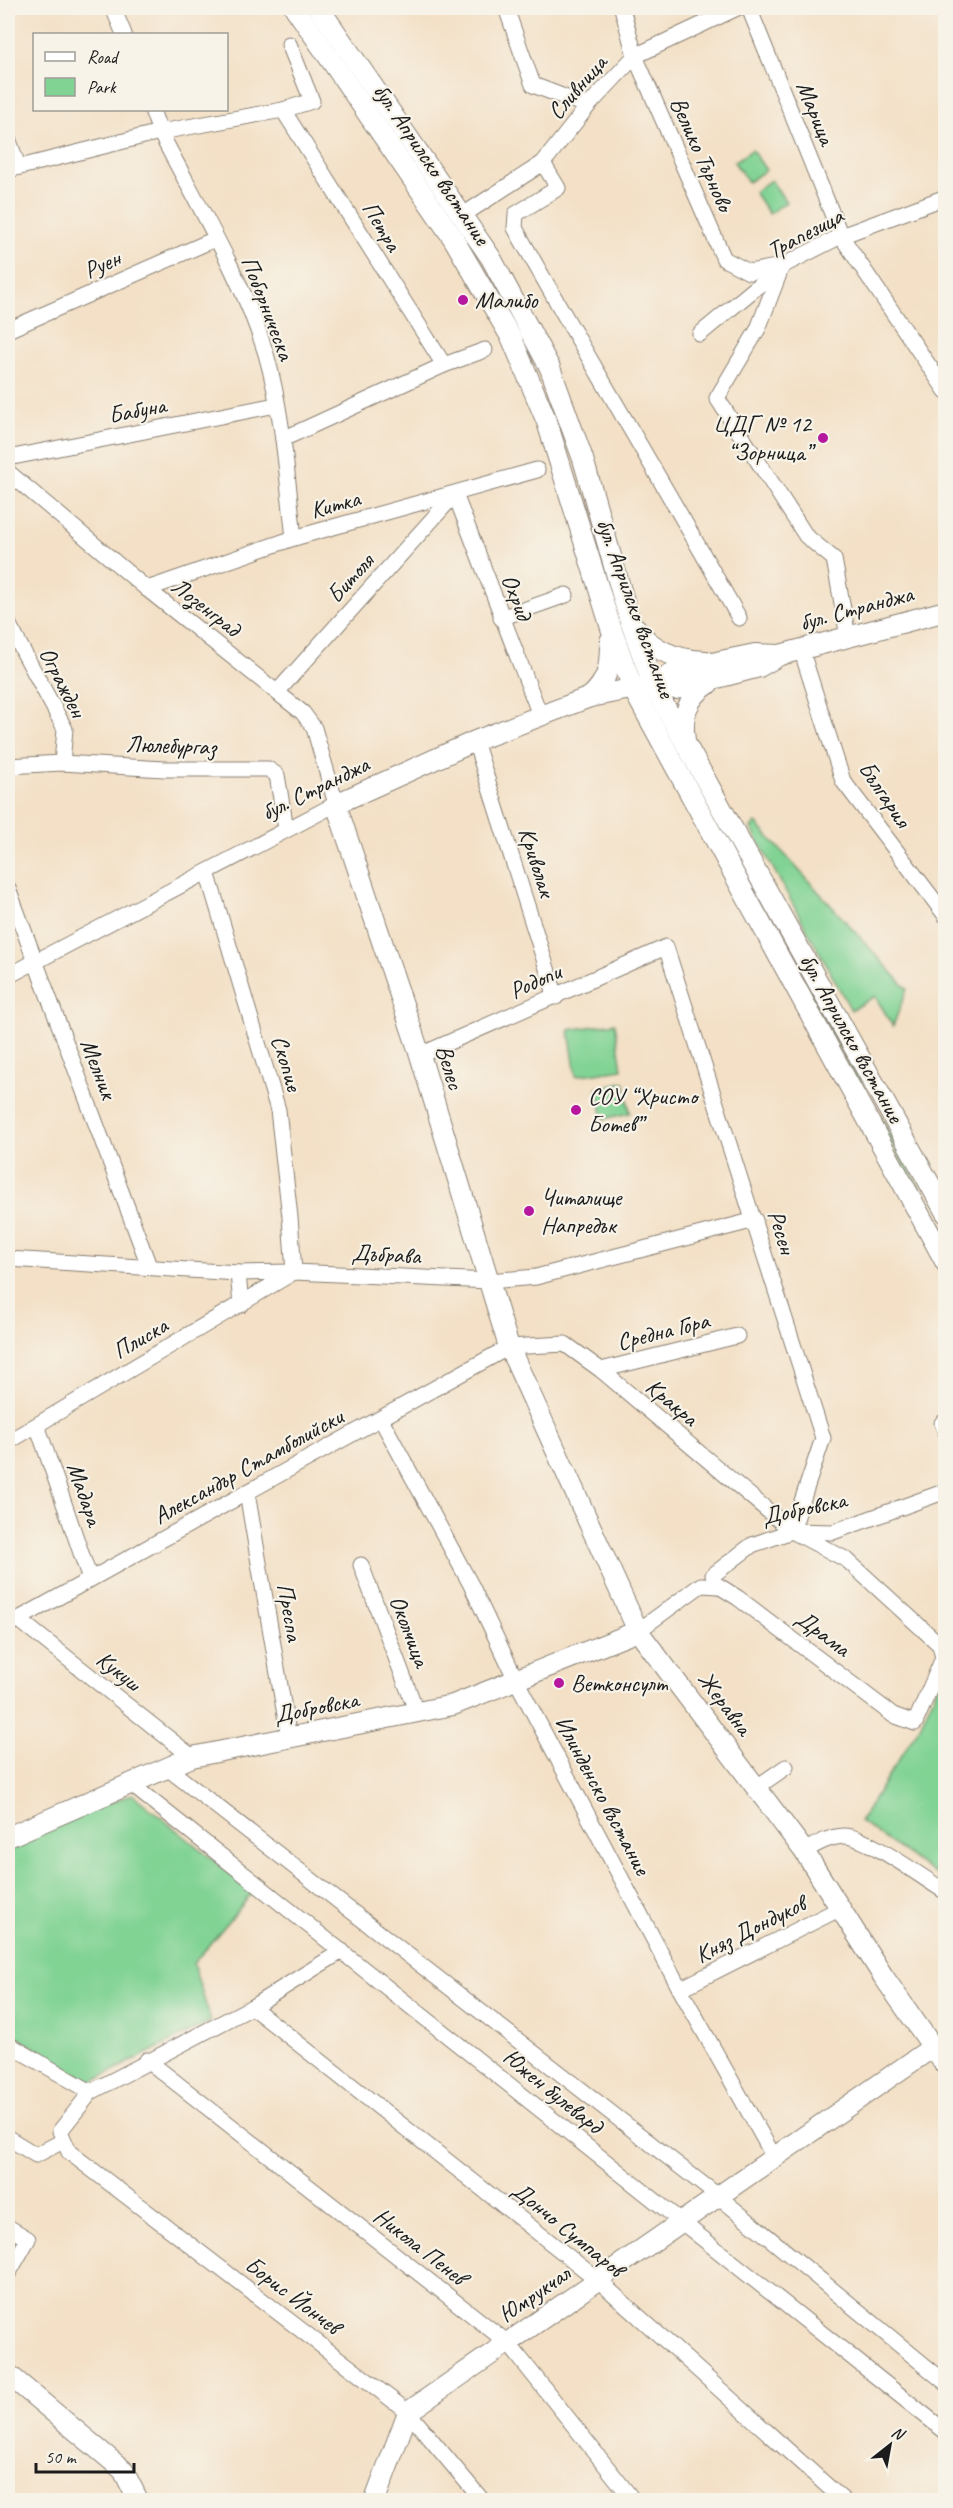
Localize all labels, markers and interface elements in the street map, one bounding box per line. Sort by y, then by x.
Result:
legend [33,33,228,111]
text: Road [87,46,120,68]
street label: Сливница [541,47,615,126]
text: Park [87,76,117,98]
street label: бул. Априлско въстание [367,77,498,252]
street label: Марица [790,77,843,151]
street label: Велико Търново [663,92,742,218]
street label: Петра [355,195,409,258]
street label: Трапезица [762,200,850,266]
street label: Руен [79,242,127,285]
street label: Поборническа [234,252,302,365]
place label: Малибо [475,285,539,315]
marker: Малибо [456,293,470,307]
street label: Бабуна [106,389,170,430]
place label: ЦДГ № 12 “Зорница” [713,409,817,467]
marker: ЦДГ № 12 “Зорница” [816,431,830,445]
street label: Китка [307,483,364,525]
street label: бул. Априлско въстание [590,514,683,704]
street label: Битоля [320,546,381,609]
street label: Охрид [495,570,540,627]
street label: Лозенград [165,571,248,646]
street label: бул. Странджа [796,578,917,638]
street label: Огражден [33,642,94,723]
street label: Люлебургаз [125,728,218,762]
street label: бул. Странджа [256,748,375,827]
street label: България [852,755,919,834]
street label: Криволак [512,823,563,903]
street label: бул. Априлско въстание [793,948,912,1130]
street label: Родопи [505,955,568,1006]
street label: Скопие [264,1032,310,1097]
street label: Мелник [74,1035,125,1106]
street label: Велес [429,1041,471,1094]
place label: СОУ “Христо Ботев” [588,1081,700,1139]
marker: СОУ “Христо Ботев” [569,1103,583,1117]
place label: Читалище Напредък [541,1182,623,1240]
marker: Читалище Напредък [522,1204,536,1218]
street label: Ресен [761,1206,803,1259]
street label: Дъбрава [351,1237,423,1271]
street label: Средна Гора [614,1305,714,1357]
street label: Плиска [107,1310,174,1366]
street label: Кракра [640,1371,705,1433]
street label: Александър Стамболийски [148,1400,350,1531]
street label: Мадара [60,1458,110,1532]
street label: Добровска [759,1484,851,1532]
street label: Преспа [270,1581,310,1645]
street label: Околчица [383,1591,438,1673]
street label: Драма [790,1603,857,1664]
street label: Кукуш [90,1644,149,1699]
street label: Жеравна [691,1665,760,1743]
place label: Ветконсулт [571,1668,668,1698]
marker: Ветконсулт [552,1676,566,1690]
street label: Добровска [271,1684,363,1730]
street label: Илинденско въстание [548,1710,659,1882]
street label: Княз Дондуков [690,1886,814,1970]
street label: Южен булевард [497,2042,611,2142]
street label: Дончо Сумпаров [506,2175,634,2286]
street label: Никола Пенев [368,2201,477,2295]
street label: Борис Йончев [239,2249,350,2343]
street label: Юмрукчал [492,2258,577,2329]
north arrow [860,2415,920,2475]
text: N [888,2422,909,2446]
scale bar [36,2436,134,2474]
text: 50 m [45,2446,78,2468]

